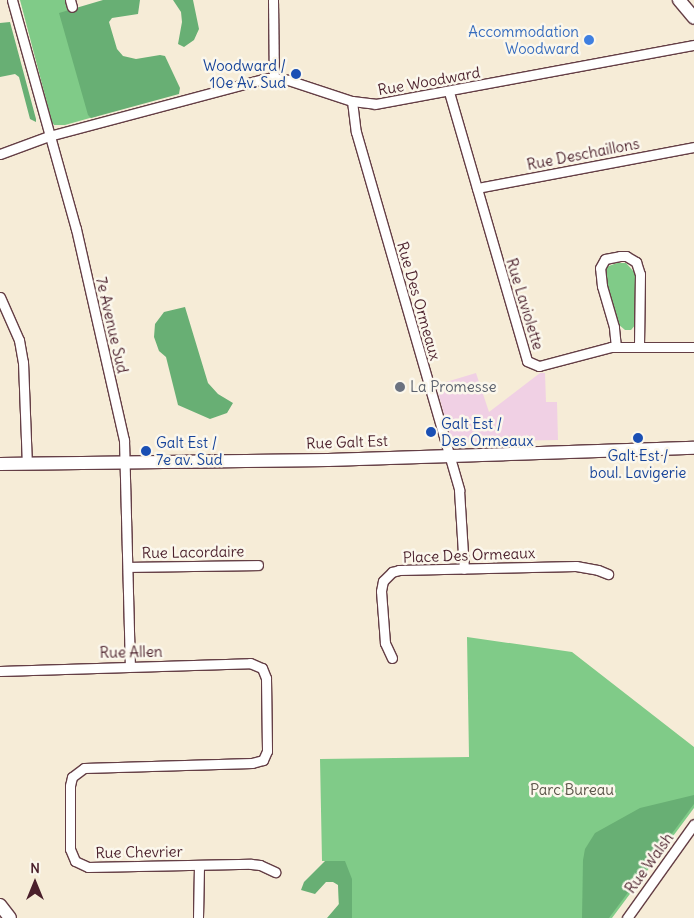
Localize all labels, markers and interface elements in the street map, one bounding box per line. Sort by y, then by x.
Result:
place label: Accommodation Woodward [468,22,579,57]
marker: Accommodation Woodward [583,34,595,46]
place label: Woodward / 10e Av. Sud [203,56,286,91]
street label: Rue Woodward [376,63,482,99]
marker: Woodward / 10e Av. Sud [290,68,302,80]
street label: Rue Deschaillons [525,134,641,174]
street label: Rue Des Ormeaux [393,240,445,362]
street label: Rue Laviolette [503,256,547,352]
street label: 7e Avenue Sud [92,275,132,375]
place label: La Promesse [410,378,497,396]
marker: La Promesse [394,381,406,393]
place label: Galt Est / Des Ormeaux [441,414,534,449]
marker: Galt Est / Des Ormeaux [425,426,437,438]
street label: Rue Galt Est [306,432,388,452]
marker: Galt Est / boul. Lavigerie [632,432,644,444]
place label: Galt Est / 7e av. Sud [156,433,223,468]
marker: Galt Est / 7e av. Sud [140,445,152,457]
place label: Galt Est / boul. Lavigerie [590,446,686,481]
street label: Rue Lacordaire [141,542,245,562]
street label: Place Des Ormeaux [402,544,536,566]
street label: Rue Allen [99,642,163,662]
park label: Parc Bureau [530,781,614,799]
street label: Rue Walsh [621,829,677,897]
street label: Rue Chevrier [95,842,183,862]
north arrow [10,858,60,908]
text: N [30,859,40,877]

